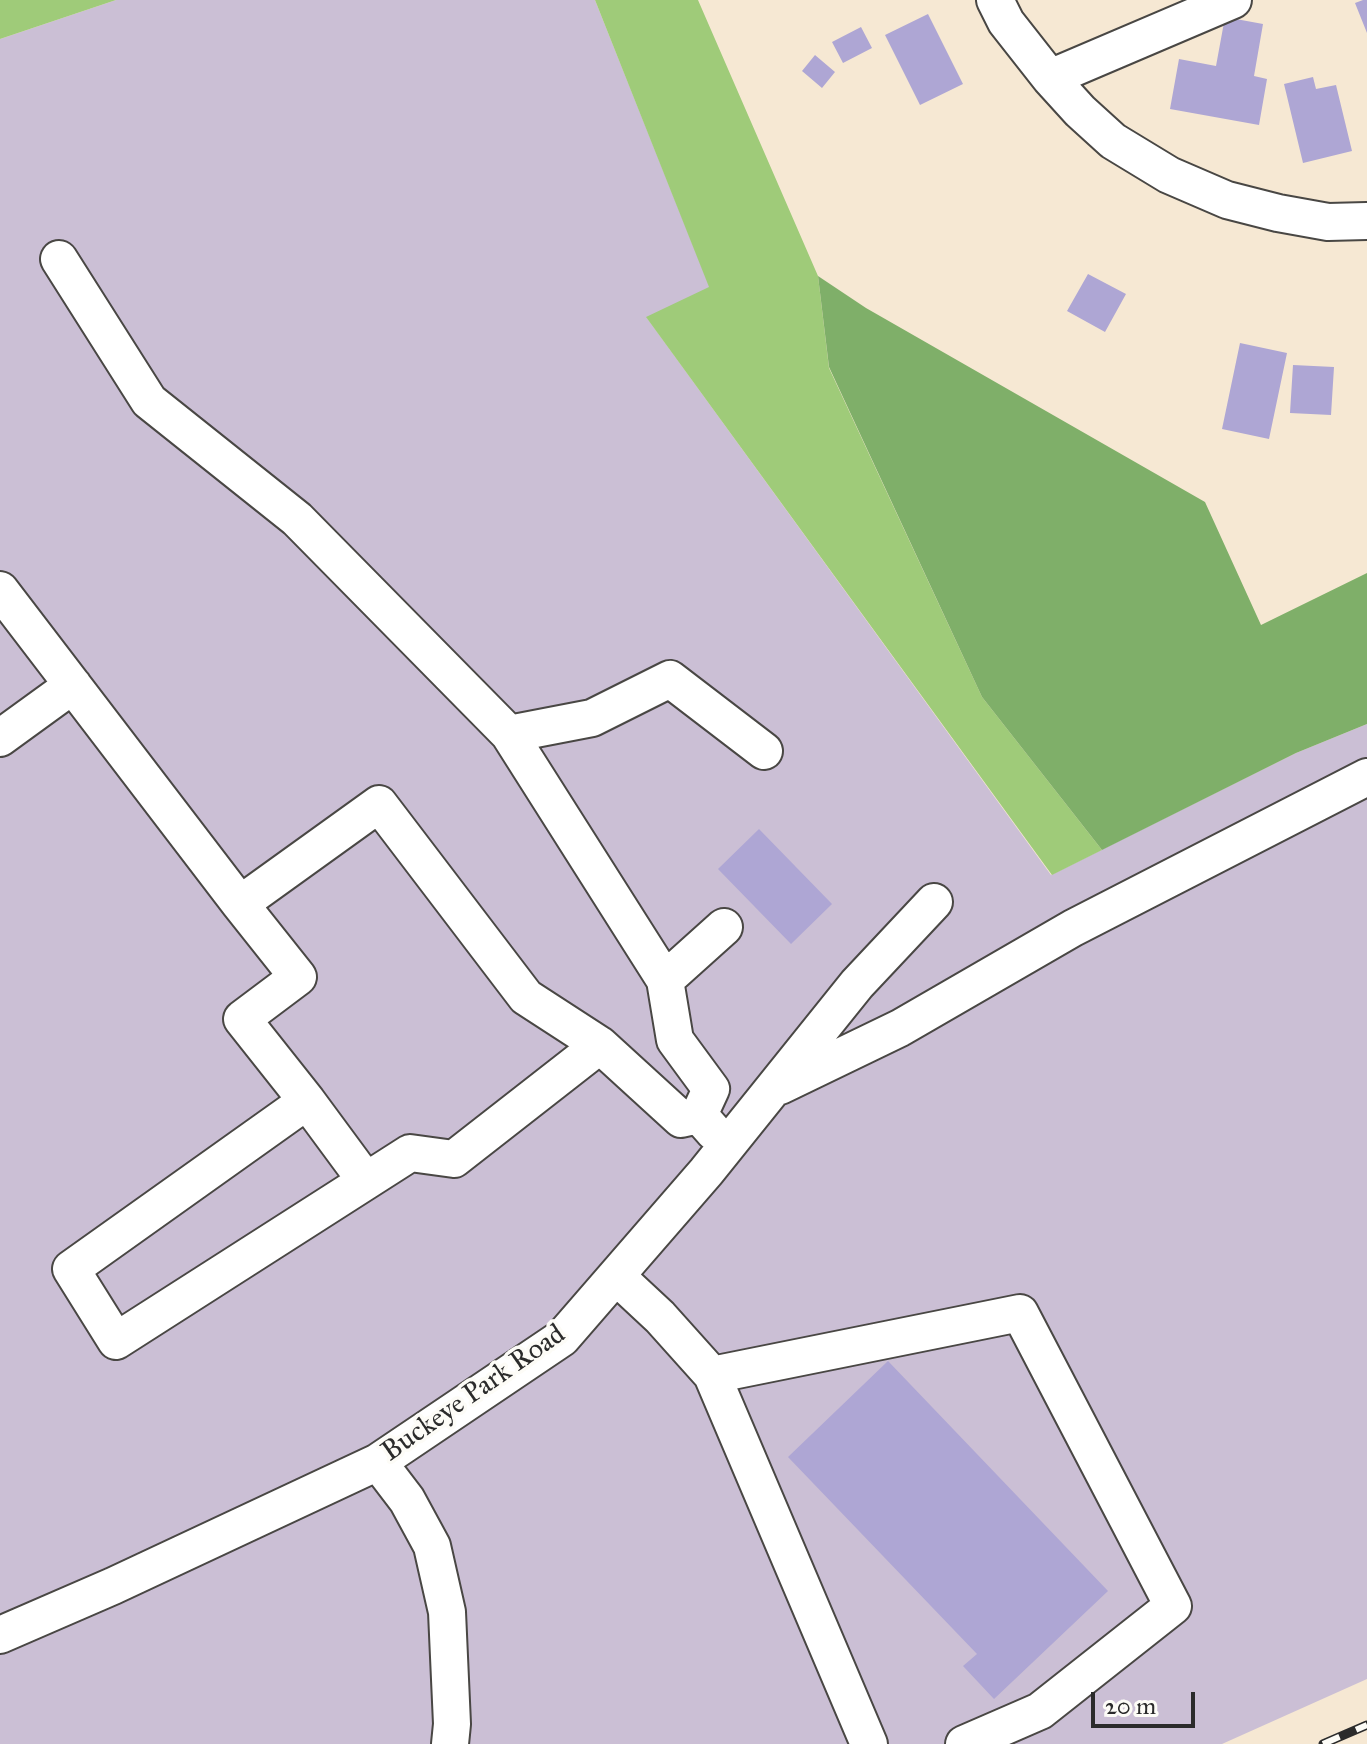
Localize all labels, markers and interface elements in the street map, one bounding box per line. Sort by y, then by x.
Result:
street label: Buckeye Park Road [376,1318,572,1470]
scale bar [1095,1676,1199,1726]
text: 20 m [1105,1691,1156,1721]

